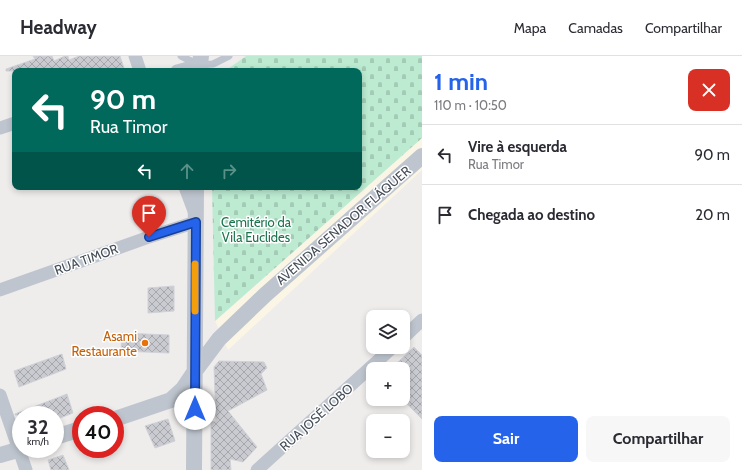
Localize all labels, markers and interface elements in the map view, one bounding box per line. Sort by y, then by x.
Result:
text: Headway [20,16,97,39]
text: Mapa [514,19,546,37]
text: Camadas [568,19,623,37]
text: Compartilhar [645,19,722,37]
text: 1 min [434,67,488,96]
button: close [688,69,730,111]
text: 90 m [90,82,156,116]
icon: left [24,84,76,136]
text: 110 m · 10:50 [434,97,507,113]
text: Rua Timor [90,116,167,138]
text: Vire à esquerda [468,138,567,156]
icon: left [434,144,456,166]
text: 90 m [694,146,730,164]
text: Rua Timor [468,156,524,172]
icon: left [134,160,156,182]
icon: ahead [176,160,198,182]
icon: right [218,160,240,182]
street label: AVENIDA SENADOR FLÁQUER [272,161,414,288]
pin [132,196,166,237]
icon: arrive [138,202,160,224]
icon: arrive [434,204,456,226]
text: Chegada ao destino [468,206,595,224]
text: 20 m [695,206,730,224]
park label: Cemitério da Vila Euclides [221,214,292,245]
street label: RUA TIMOR [52,240,120,278]
map controls [366,310,410,458]
button: layers [366,310,410,354]
place label: Asami Restaurante [72,328,137,359]
marker: Asami Restaurante [140,338,150,348]
button: + [366,362,410,406]
street label: RUA JOSÉ LOBO [275,379,356,454]
position arrow [174,388,216,430]
speed limit sign: 40 [72,406,124,458]
button: − [366,414,410,458]
text: 32 [27,415,49,439]
button: Sair [434,416,578,462]
button: Compartilhar [586,416,730,462]
text: km/h [27,435,49,448]

